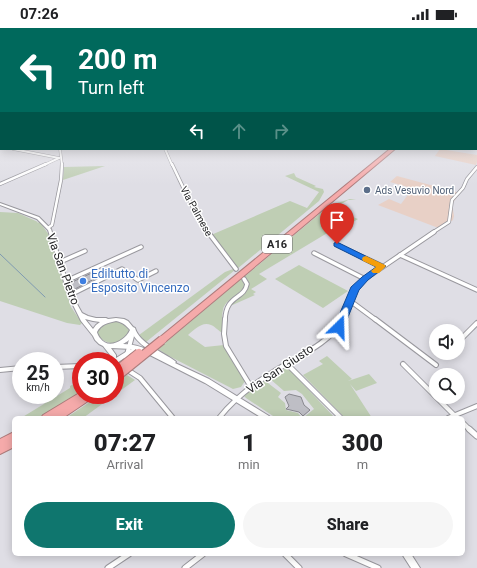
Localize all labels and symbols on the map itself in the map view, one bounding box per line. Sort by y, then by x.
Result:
street label: Via Palmese [178,184,215,238]
marker: Ads Vesuvio Nord [362,185,372,195]
place label: Ads Vesuvio Nord [375,185,454,196]
pin [320,203,354,244]
street label: Via San Pietro [44,231,82,307]
road number: A16 [262,235,292,253]
place label: Ediltutto di Esposito Vincenzo [91,267,190,295]
marker: Ediltutto di Esposito Vincenzo [78,276,88,286]
position arrow [318,306,360,348]
street label: Via San Giusto [244,341,316,397]
speed limit sign: 30 [72,352,124,404]

